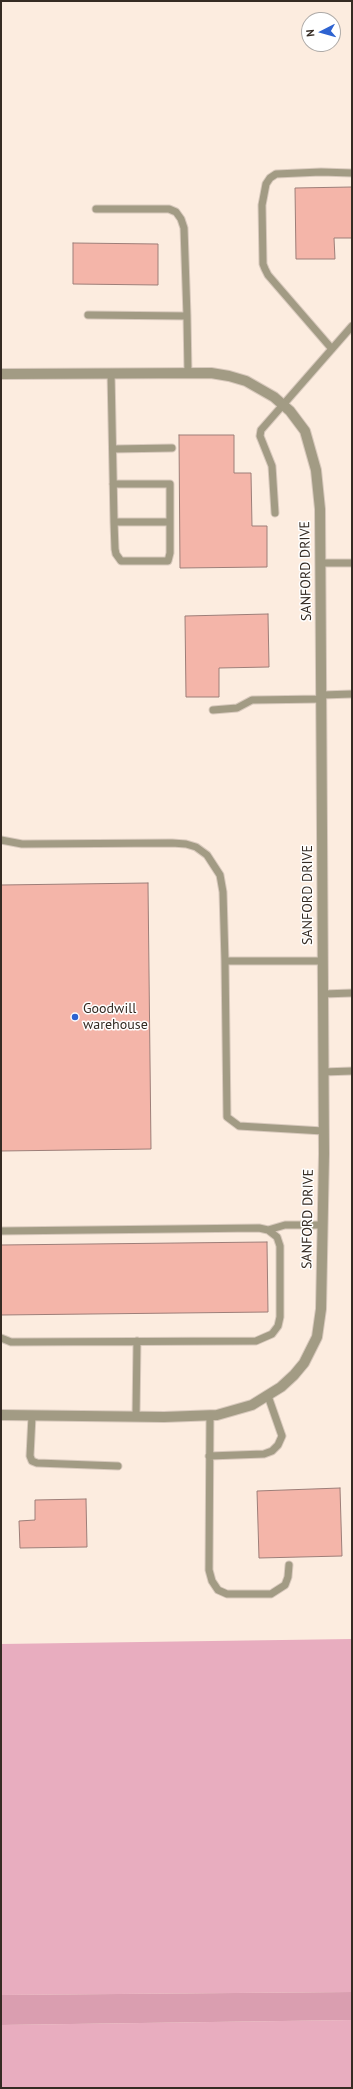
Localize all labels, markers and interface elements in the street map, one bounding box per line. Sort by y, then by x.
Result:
north arrow [301,12,341,52]
text: N [303,29,317,37]
street label: SANFORD DRIVE [297,521,315,621]
street label: SANFORD DRIVE [300,845,316,945]
place label: Goodwill warehouse [83,1001,148,1034]
marker: Goodwill warehouse [70,1012,80,1022]
street label: SANFORD DRIVE [299,1169,317,1269]

